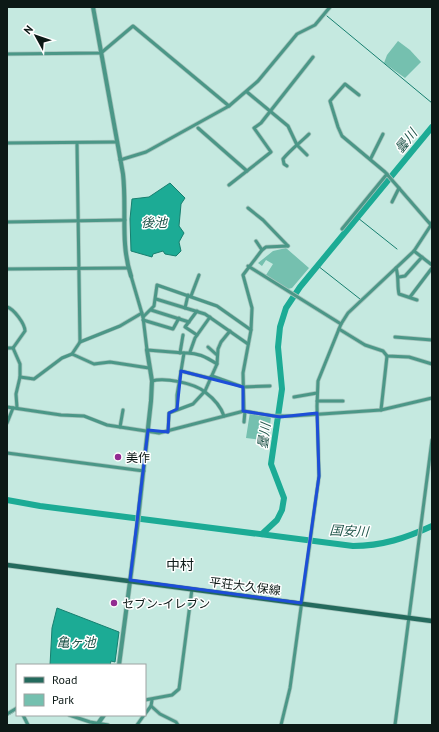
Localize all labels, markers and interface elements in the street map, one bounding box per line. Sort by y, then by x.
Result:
north arrow [16,16,56,56]
text: N [21,22,36,37]
water label: 曇川 [391,124,422,156]
water label: 後池 [141,214,169,231]
water label: 曇川 [254,420,275,450]
place label: 美作 [126,450,150,465]
marker: 美作 [113,452,123,462]
water label: 国安川 [329,521,371,541]
district label: 中村 [166,556,194,574]
street label: 平荘大久保線 [208,574,282,598]
place label: セブン-イレブン [122,596,210,611]
marker: セブン-イレブン [109,598,119,608]
water label: 亀ヶ池 [56,634,97,651]
legend [16,664,146,716]
text: Road [52,672,77,687]
text: Park [52,692,74,707]

